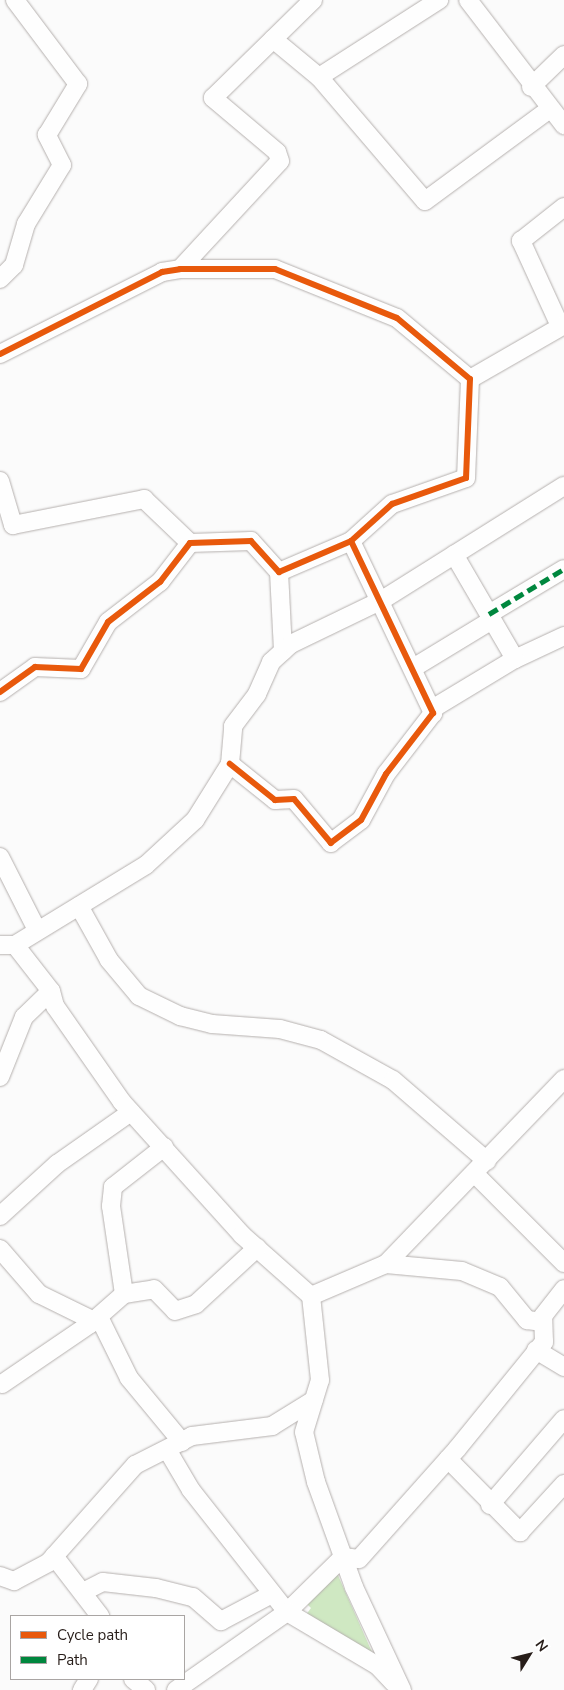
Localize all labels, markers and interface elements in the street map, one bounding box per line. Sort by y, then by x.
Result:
legend [10,1615,185,1680]
text: Cycle path [57,1625,128,1645]
north arrow [504,1630,554,1680]
text: N [531,1636,552,1656]
text: Path [57,1650,88,1670]

